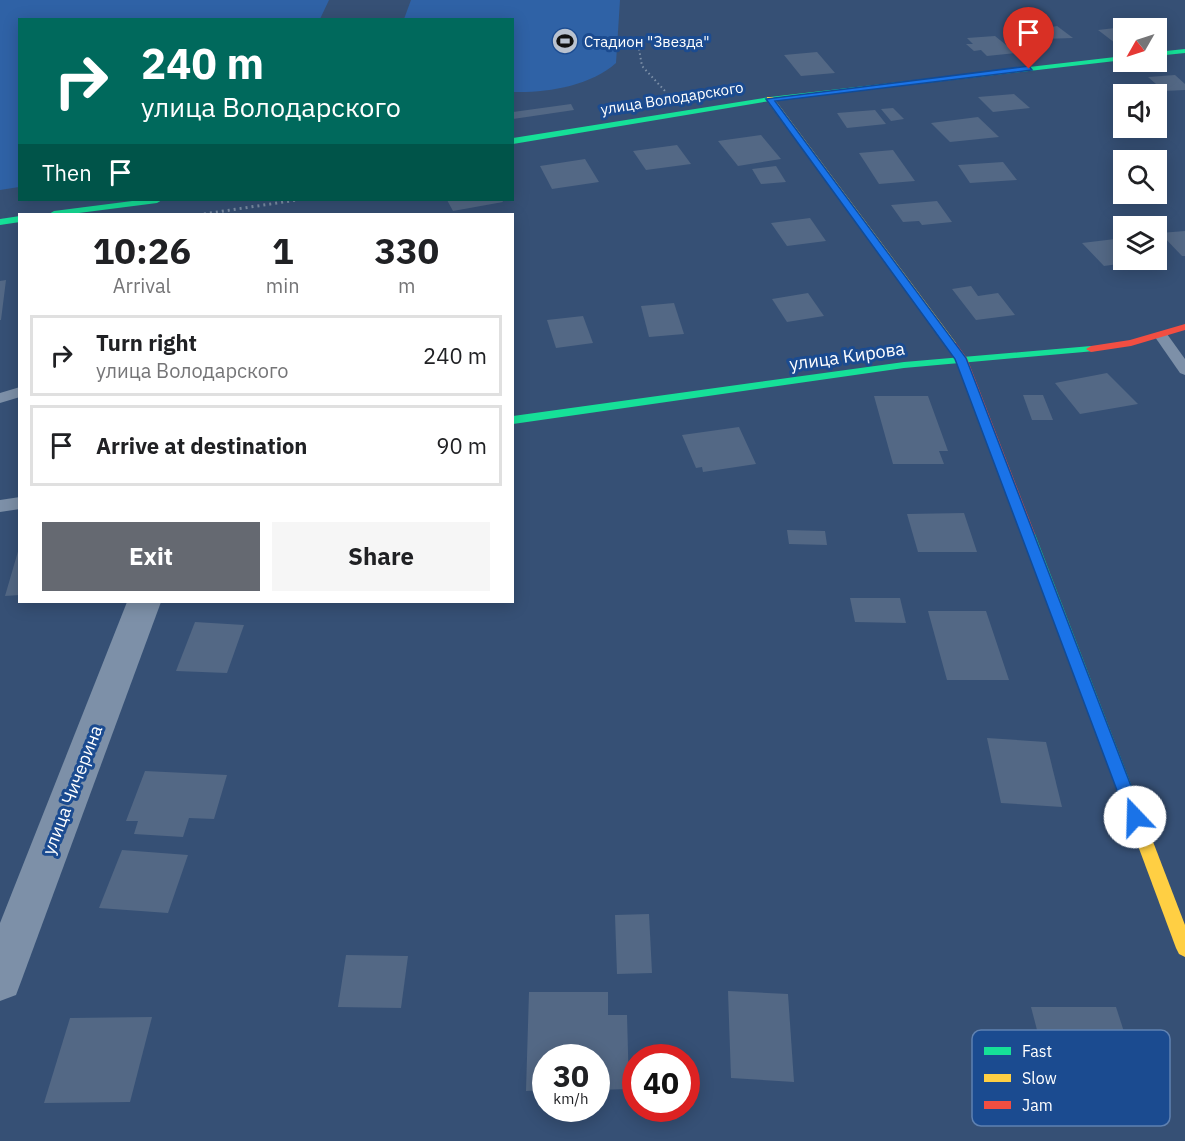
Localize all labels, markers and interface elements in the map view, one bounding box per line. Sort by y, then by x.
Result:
pin [1003,7,1054,69]
icon: arrive [1012,16,1045,49]
north arrow [1113,18,1167,72]
map controls [1113,18,1167,270]
sports icon: Стадион "Звезда" [550,26,580,56]
place label: Стадион "Звезда" [584,32,709,51]
text: 240 m [141,36,264,91]
icon: right [42,42,120,120]
street label: улица Володарского [599,77,745,119]
button: sound [1113,84,1167,138]
text: улица Володарского [141,89,401,124]
button: search [1113,150,1167,204]
icon: arrive [104,156,137,189]
text: Then [42,158,92,187]
button: layers [1113,216,1167,270]
text: 10:26 [93,227,191,274]
text: 1 [272,227,294,274]
text: 330 [374,227,439,274]
text: Arrival [113,272,171,299]
text: min [266,272,300,299]
text: m [398,272,416,299]
text: Turn right [96,328,197,357]
street label: улица Кирова [788,336,907,375]
icon: right [45,339,78,372]
text: 240 m [423,341,487,370]
text: улица Володарского [96,357,288,384]
icon: arrive [45,429,78,462]
text: Arrive at destination [96,431,307,460]
text: 90 m [436,431,487,460]
button: Exit [42,522,260,591]
button: Share [272,522,490,591]
street label: улица Чичерина [37,722,107,858]
position arrow [1103,785,1167,849]
legend [972,1030,1170,1126]
text: Fast [1022,1041,1052,1061]
speed limit sign: 40 [622,1044,700,1122]
text: 30 [553,1056,589,1095]
text: Slow [1022,1068,1057,1088]
text: km/h [553,1089,589,1108]
text: Jam [1022,1095,1053,1115]

